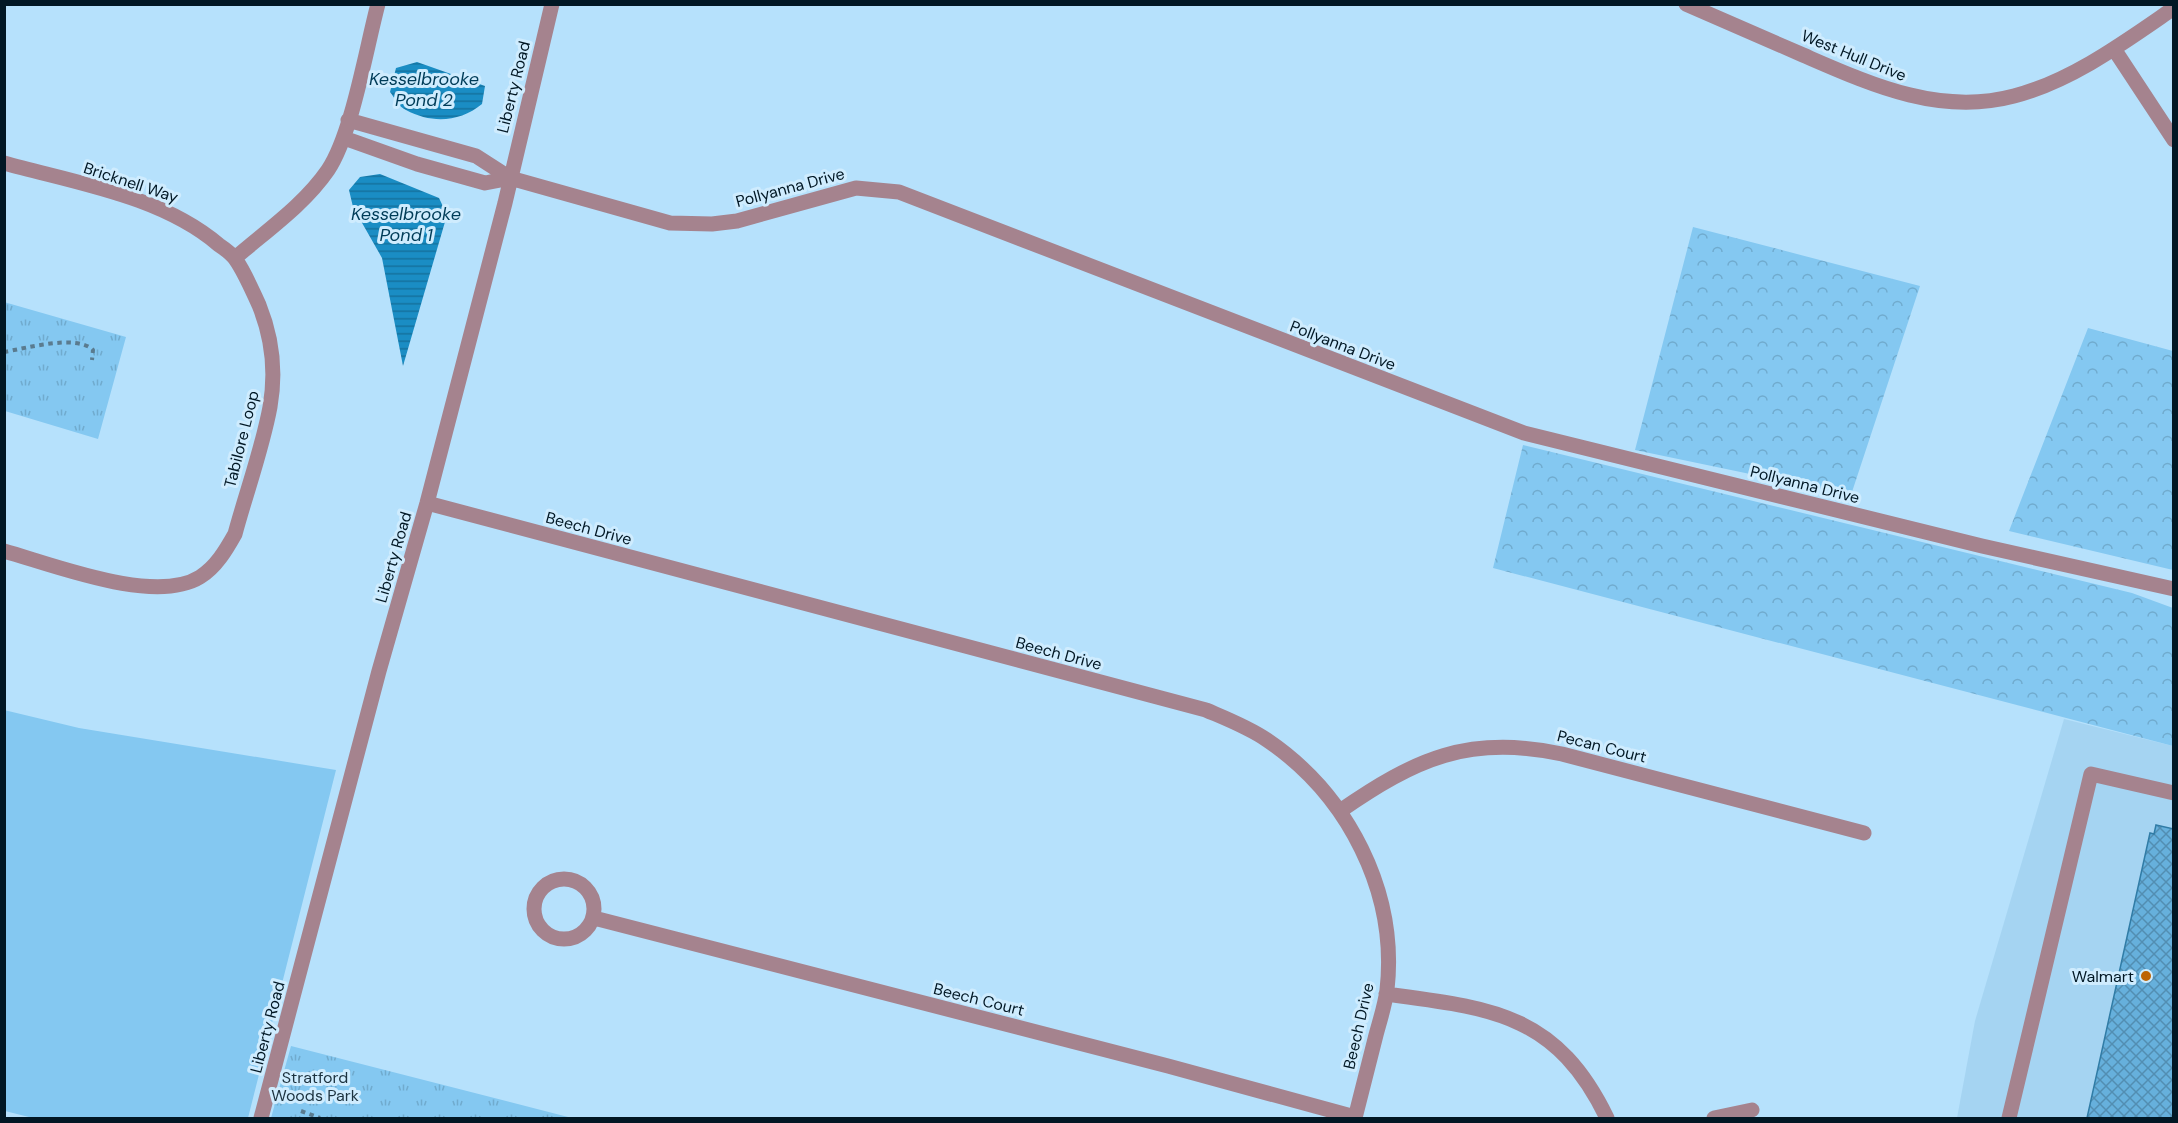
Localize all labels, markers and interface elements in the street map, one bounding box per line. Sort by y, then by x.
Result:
street label: West Hull Drive [1798,25,1909,86]
street label: Liberty Road [492,39,535,135]
water label: Kesselbrooke Pond 2 [369,67,479,112]
street label: Bricknell Way [81,157,181,208]
street label: Pollyanna Drive [733,163,847,212]
water label: Kesselbrooke Pond 1 [351,202,461,247]
street label: Pollyanna Drive [1287,316,1399,375]
street label: Tabilore Loop [219,388,264,490]
street label: Pollyanna Drive [1748,461,1862,508]
street label: Beech Drive [543,507,634,550]
street label: Liberty Road [370,509,417,605]
street label: Beech Drive [1013,632,1104,675]
street label: Pecan Court [1555,725,1649,768]
place label: Walmart [2072,966,2134,987]
marker: Walmart [2139,969,2153,983]
street label: Beech Court [931,978,1026,1021]
street label: Liberty Road [245,979,290,1075]
street label: Beech Drive [1338,981,1379,1072]
park label: Stratford Woods Park [271,1067,359,1106]

